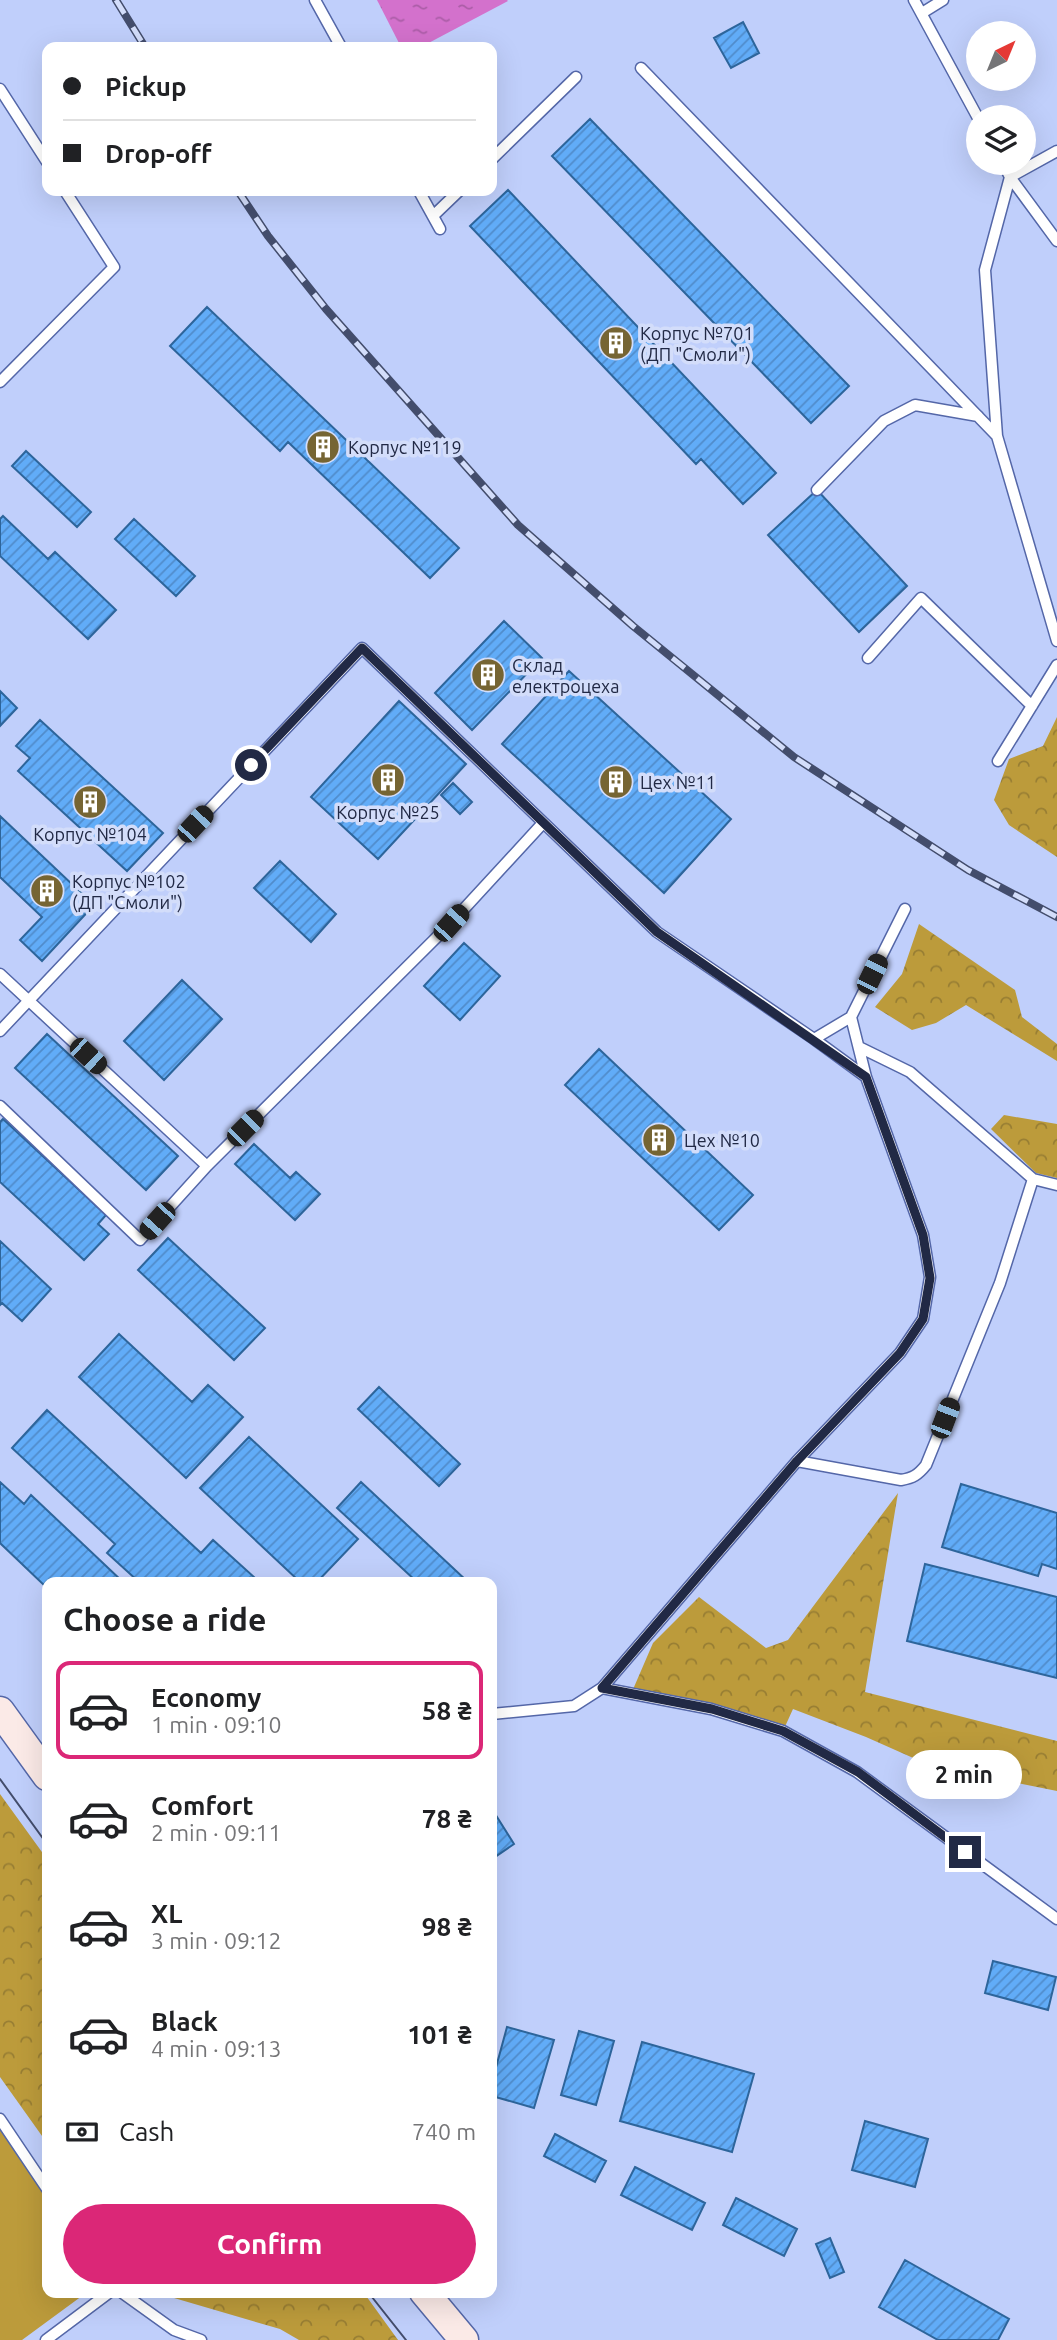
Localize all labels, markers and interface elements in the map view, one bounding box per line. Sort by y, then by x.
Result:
north arrow [966,21,1036,91]
map controls [966,21,1036,175]
text: Pickup [105,72,187,101]
button: layers [966,105,1036,175]
text: Drop-off [105,139,212,168]
place label: Корпус №701 (ДП "Смоли") [640,323,754,365]
building icon: Корпус №701 (ДП "Смоли") [597,324,635,362]
building icon: Корпус №119 [304,428,342,466]
place label: Корпус №119 [348,437,462,457]
place label: Склад електроцеха [512,655,619,696]
building icon: Склад електроцеха [469,656,507,694]
route start [235,749,267,781]
building icon: Корпус №25 [369,761,407,799]
building icon: Цех №11 [597,763,635,801]
place label: Цех №11 [640,772,716,792]
building icon: Корпус №104 [71,783,109,821]
car [173,801,218,847]
place label: Корпус №25 [336,802,440,822]
place label: Корпус №104 [33,824,147,844]
place label: Корпус №102 (ДП "Смоли") [72,871,186,913]
building icon: Корпус №102 (ДП "Смоли") [28,872,66,910]
car [430,900,473,946]
car [854,951,891,997]
car [66,1034,111,1078]
car [223,1106,268,1150]
building icon: Цех №10 [640,1121,678,1159]
place label: Цех №10 [684,1130,760,1150]
car [136,1198,179,1244]
car [928,1395,963,1441]
text: Choose a ride [63,1601,266,1637]
icon: car [67,1679,130,1742]
text: Economy [151,1683,261,1712]
text: 58 ₴ [422,1696,472,1725]
text: 1 min · 09:10 [151,1712,282,1737]
callout: 2 min [907,1750,1023,1800]
text: 2 min [935,1762,993,1787]
icon: car [67,1787,130,1850]
text: Comfort [151,1791,254,1820]
text: 78 ₴ [422,1804,472,1833]
text: 2 min · 09:11 [151,1820,282,1845]
route end [949,1836,981,1868]
icon: car [67,1895,130,1958]
text: XL [151,1899,182,1928]
text: 98 ₴ [422,1912,472,1941]
text: 3 min · 09:12 [151,1928,282,1953]
icon: car [67,2003,130,2066]
text: Black [151,2007,218,2036]
text: 101 ₴ [407,2020,472,2049]
text: 4 min · 09:13 [151,2036,282,2061]
icon: cash [63,2113,101,2151]
text: Cash [119,2117,174,2146]
text: 740 m [412,2119,476,2144]
button: Confirm [63,2204,476,2284]

